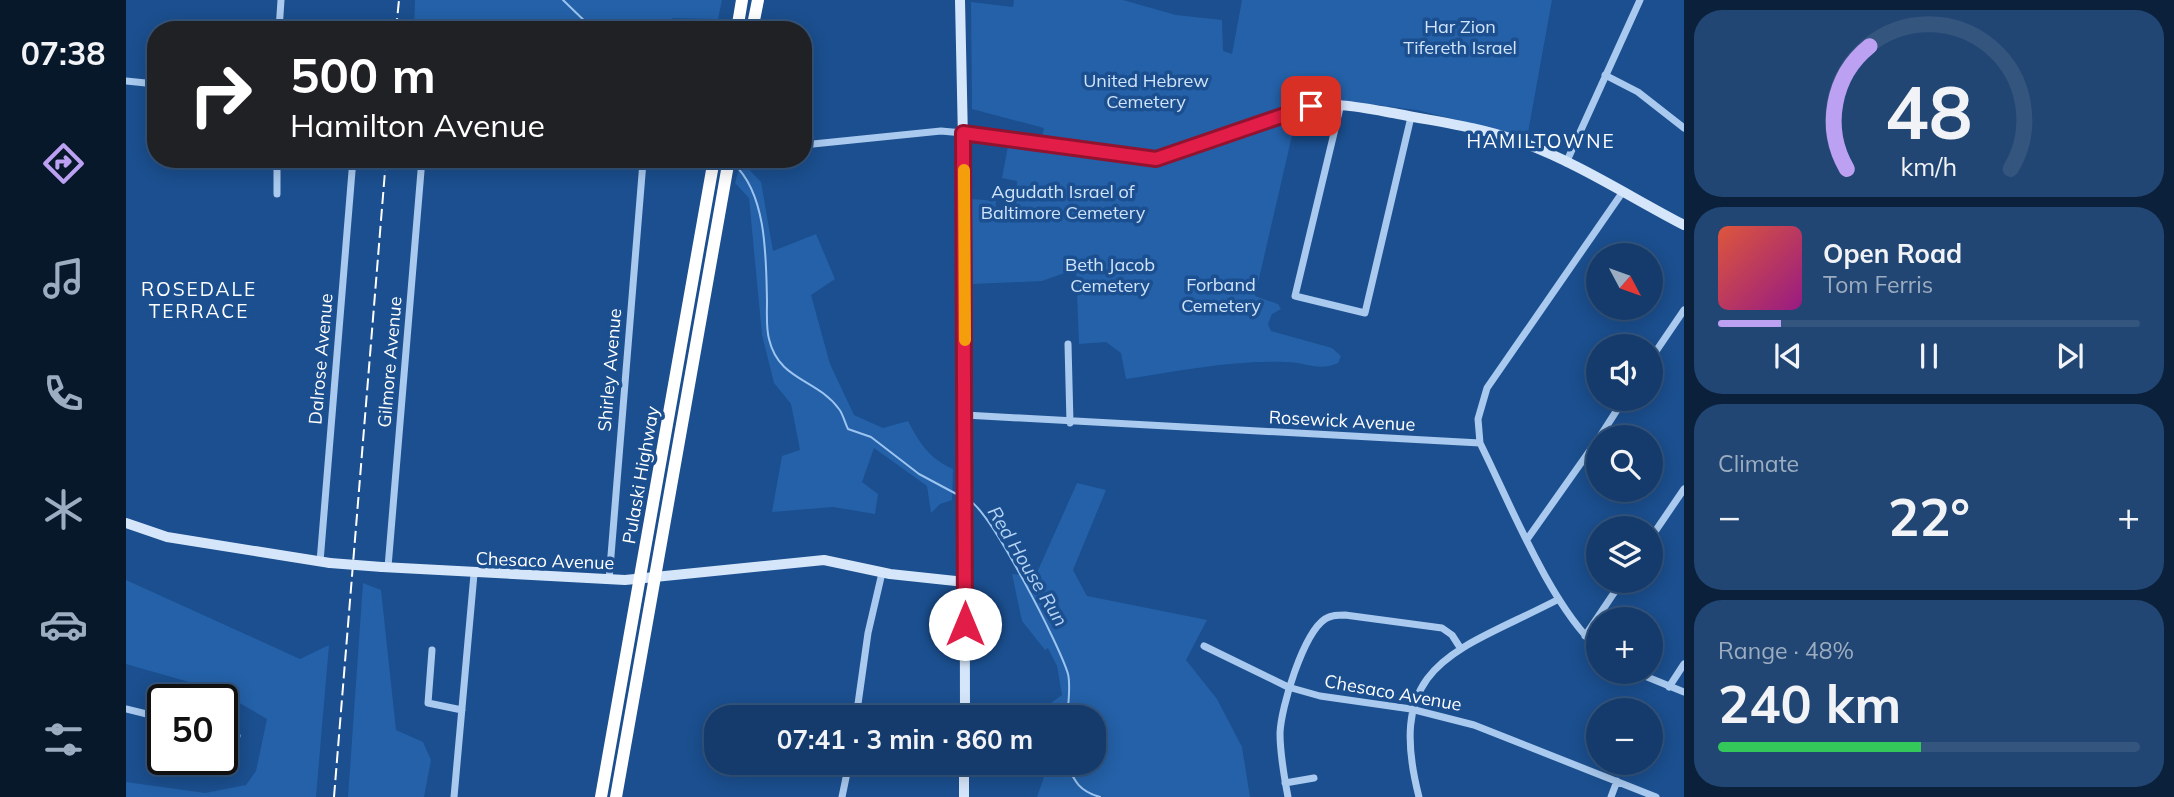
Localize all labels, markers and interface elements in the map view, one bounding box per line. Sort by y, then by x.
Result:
park label: Har Zion Tifereth Israel [1403,15,1517,59]
text: 07:38 [21,33,105,73]
text: 500 m [290,44,436,105]
icon: right [175,49,266,140]
text: 48 [1885,67,1973,158]
park label: United Hebrew Cemetery [1083,69,1209,113]
pin [1281,76,1341,136]
icon: arrive [1292,87,1330,125]
text: Hamilton Avenue [290,105,545,145]
district label: HAMILTOWNE [1466,129,1616,153]
icon: directions [39,139,88,188]
text: km/h [1901,151,1957,182]
park label: Agudath Israel of Baltimore Cemetery [981,180,1146,224]
text: Open Road [1823,237,1962,270]
north arrow [1586,243,1662,320]
map controls [1586,243,1663,775]
park label: Beth Jacob Cemetery [1065,253,1155,297]
icon: music [39,254,88,303]
text: Tom Ferris [1823,270,1933,299]
park label: Forband Cemetery [1181,273,1261,317]
district label: ROSEDALE TERRACE [141,277,257,323]
street label: Dalrose Avenue [303,293,338,425]
street label: Gilmore Avenue [372,295,407,428]
street label: Shirley Avenue [593,307,626,432]
button: sound [1586,334,1663,411]
icon: previous [1769,337,1807,375]
icon: pause [1910,337,1948,375]
icon: next [2051,337,2089,375]
icon: phone [39,369,88,418]
street label: Pulaski Highway [617,404,664,546]
street label: Rosewick Avenue [1268,405,1416,436]
button: search [1586,425,1663,502]
text: Climate [1718,449,1799,478]
text: 22° [1888,484,1970,549]
icon: climate [39,485,88,534]
text: − [1718,492,1741,540]
text: + [2117,492,2140,540]
water label: Red House Run [983,502,1073,630]
button: layers [1586,516,1663,593]
street label: Chesaco Avenue [475,547,615,574]
position arrow [928,587,1002,661]
icon: car [39,600,88,649]
button: + [1586,607,1663,684]
text: Range · 48% [1718,636,1854,665]
street label: Chesaco Avenue [1323,669,1463,716]
text: 240 km [1718,671,1901,736]
speed limit sign: 50 [147,684,238,775]
button: − [1586,698,1663,775]
icon: filters [39,715,88,764]
text: 07:41 · 3 min · 860 m [777,723,1033,756]

